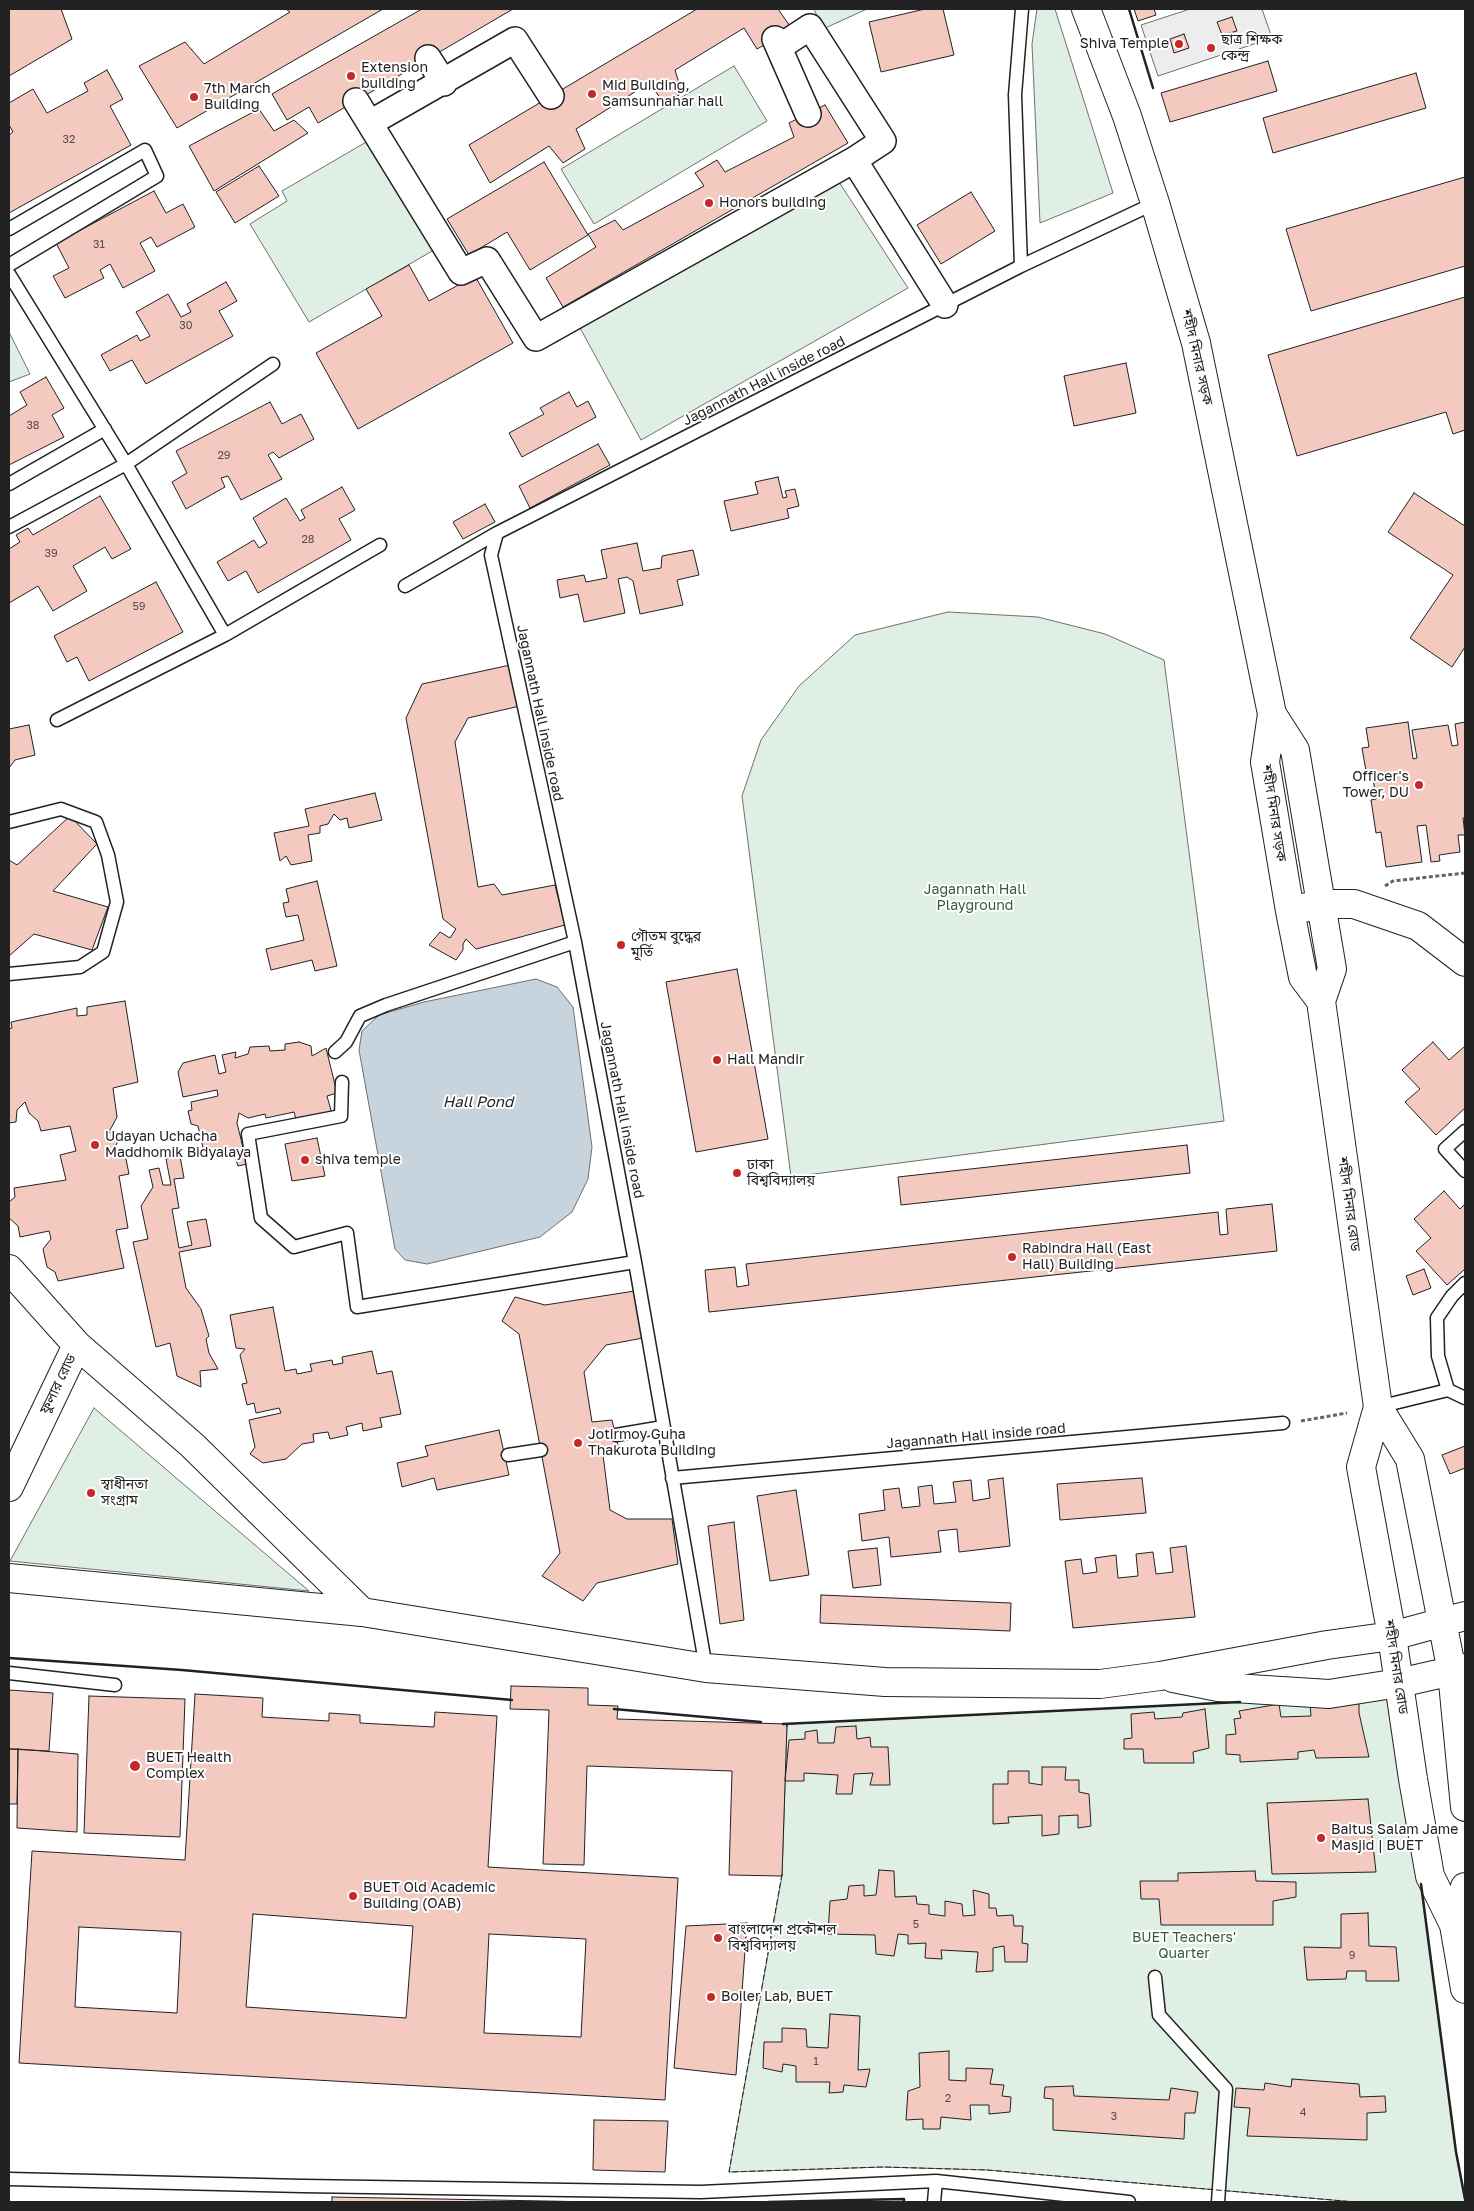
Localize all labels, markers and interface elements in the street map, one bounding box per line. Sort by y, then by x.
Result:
place label: ছাত্র শিক্ষক কেন্দ্র [1221,32,1283,64]
place label: Shiva Temple [1080,36,1169,52]
marker: Shiva Temple [1173,38,1185,50]
marker: ছাত্র শিক্ষক কেন্দ্র [1205,42,1217,54]
place label: Extension building [361,60,428,92]
marker: Extension building [345,70,357,82]
place label: Mid Building, Samsunnahar hall [602,78,723,110]
place label: 7th March Building [204,81,271,114]
marker: Mid Building, Samsunnahar hall [586,88,598,100]
marker: 7th March Building [188,91,200,103]
house number: 32 [63,133,75,147]
place label: Honors building [719,195,826,211]
marker: Honors building [703,197,715,209]
house number: 31 [93,238,105,252]
street label: শহীদ মিনার সড়ক [1178,307,1216,407]
house number: 30 [179,319,193,333]
street label: Jagannath Hall inside road [680,333,848,429]
house number: 38 [26,419,40,433]
house number: 29 [217,449,231,463]
house number: 28 [301,533,315,547]
house number: 39 [44,547,58,561]
house number: 59 [132,600,146,614]
street label: Jagannath Hall inside road [513,623,567,803]
street label: শহীদ মিনার সড়ক [1258,763,1290,863]
place label: Officer's Tower, DU [1343,769,1409,802]
marker: Officer's Tower, DU [1413,779,1425,791]
park label: Jagannath Hall Playground [924,882,1026,914]
place label: গৌতম বুদ্ধের মূর্তি [631,929,701,962]
marker: গৌতম বুদ্ধের মূর্তি [615,939,627,951]
street label: Jagannath Hall inside road [597,1020,647,1200]
place label: Hall Mandir [727,1052,804,1068]
marker: Hall Mandir [711,1054,723,1066]
water label: Hall Pond [443,1093,513,1111]
place label: Udayan Uchacha Maddhomik Bidyalaya [105,1129,251,1162]
marker: Udayan Uchacha Maddhomik Bidyalaya [89,1139,101,1151]
place label: shiva temple [315,1152,401,1168]
marker: shiva temple [299,1154,311,1166]
street label: শহীদ মিনার রোড [1334,1156,1364,1252]
place label: ঢাকা বিশ্ববিদ্যালয় [747,1157,815,1190]
marker: ঢাকা বিশ্ববিদ্যালয় [731,1167,743,1179]
place label: Rabindra Hall (East Hall) Building [1022,1241,1151,1274]
marker: Rabindra Hall (East Hall) Building [1006,1251,1018,1263]
street label: ফুলার রোড [36,1351,80,1417]
street label: Jagannath Hall inside road [886,1420,1066,1452]
place label: Jotirmoy Guha Thakurota Building [588,1427,716,1460]
marker: Jotirmoy Guha Thakurota Building [572,1437,584,1449]
place label: স্বাধীনতা সংগ্রাম [101,1477,148,1510]
marker: স্বাধীনতা সংগ্রাম [85,1487,97,1499]
street label: শহীদ মিনার রোড [1380,1619,1412,1715]
place label: BUET Health Complex [146,1750,232,1782]
marker: BUET Health Complex [128,1759,142,1773]
place label: Baitus Salam Jame Masjid | BUET [1331,1822,1458,1854]
marker: Baitus Salam Jame Masjid | BUET [1315,1832,1327,1844]
place label: BUET Old Academic Building (OAB) [363,1880,496,1912]
marker: BUET Old Academic Building (OAB) [347,1890,359,1902]
house number: 5 [913,1918,919,1932]
place label: বাংলাদেশ প্রকৌশল বিশ্ববিদ্যালয় [728,1922,837,1954]
park label: BUET Teachers' Quarter [1132,1930,1236,1962]
marker: বাংলাদেশ প্রকৌশল বিশ্ববিদ্যালয় [712,1932,724,1944]
house number: 9 [1349,1949,1355,1963]
place label: Boiler Lab, BUET [721,1989,833,2005]
marker: Boiler Lab, BUET [705,1991,717,2003]
house number: 1 [813,2055,819,2069]
house number: 2 [945,2092,951,2106]
house number: 4 [1300,2106,1306,2120]
house number: 3 [1111,2110,1117,2124]

